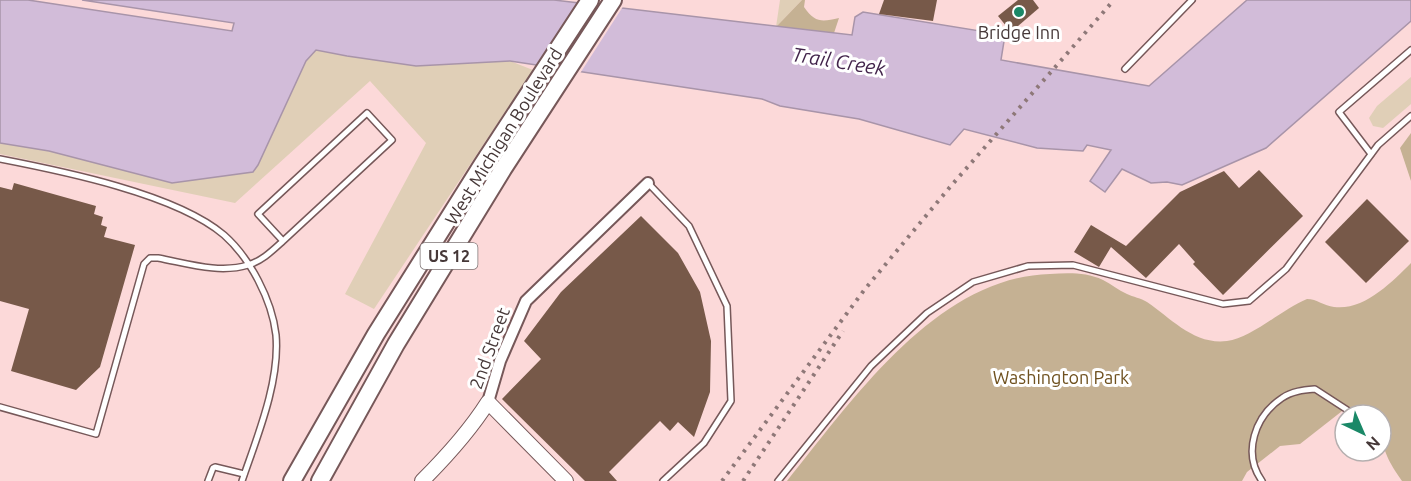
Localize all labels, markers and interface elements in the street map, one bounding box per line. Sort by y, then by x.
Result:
marker: Bridge Inn [1012,5,1026,19]
place label: Bridge Inn [978,22,1060,42]
water label: Trail Creek [791,42,888,80]
street label: West Michigan Boulevard [440,44,566,228]
road number: US 12 [420,243,478,269]
street label: 2nd Street [465,304,513,392]
park label: Washington Park [993,367,1129,387]
north arrow [1333,403,1393,463]
text: N [1363,433,1384,454]

